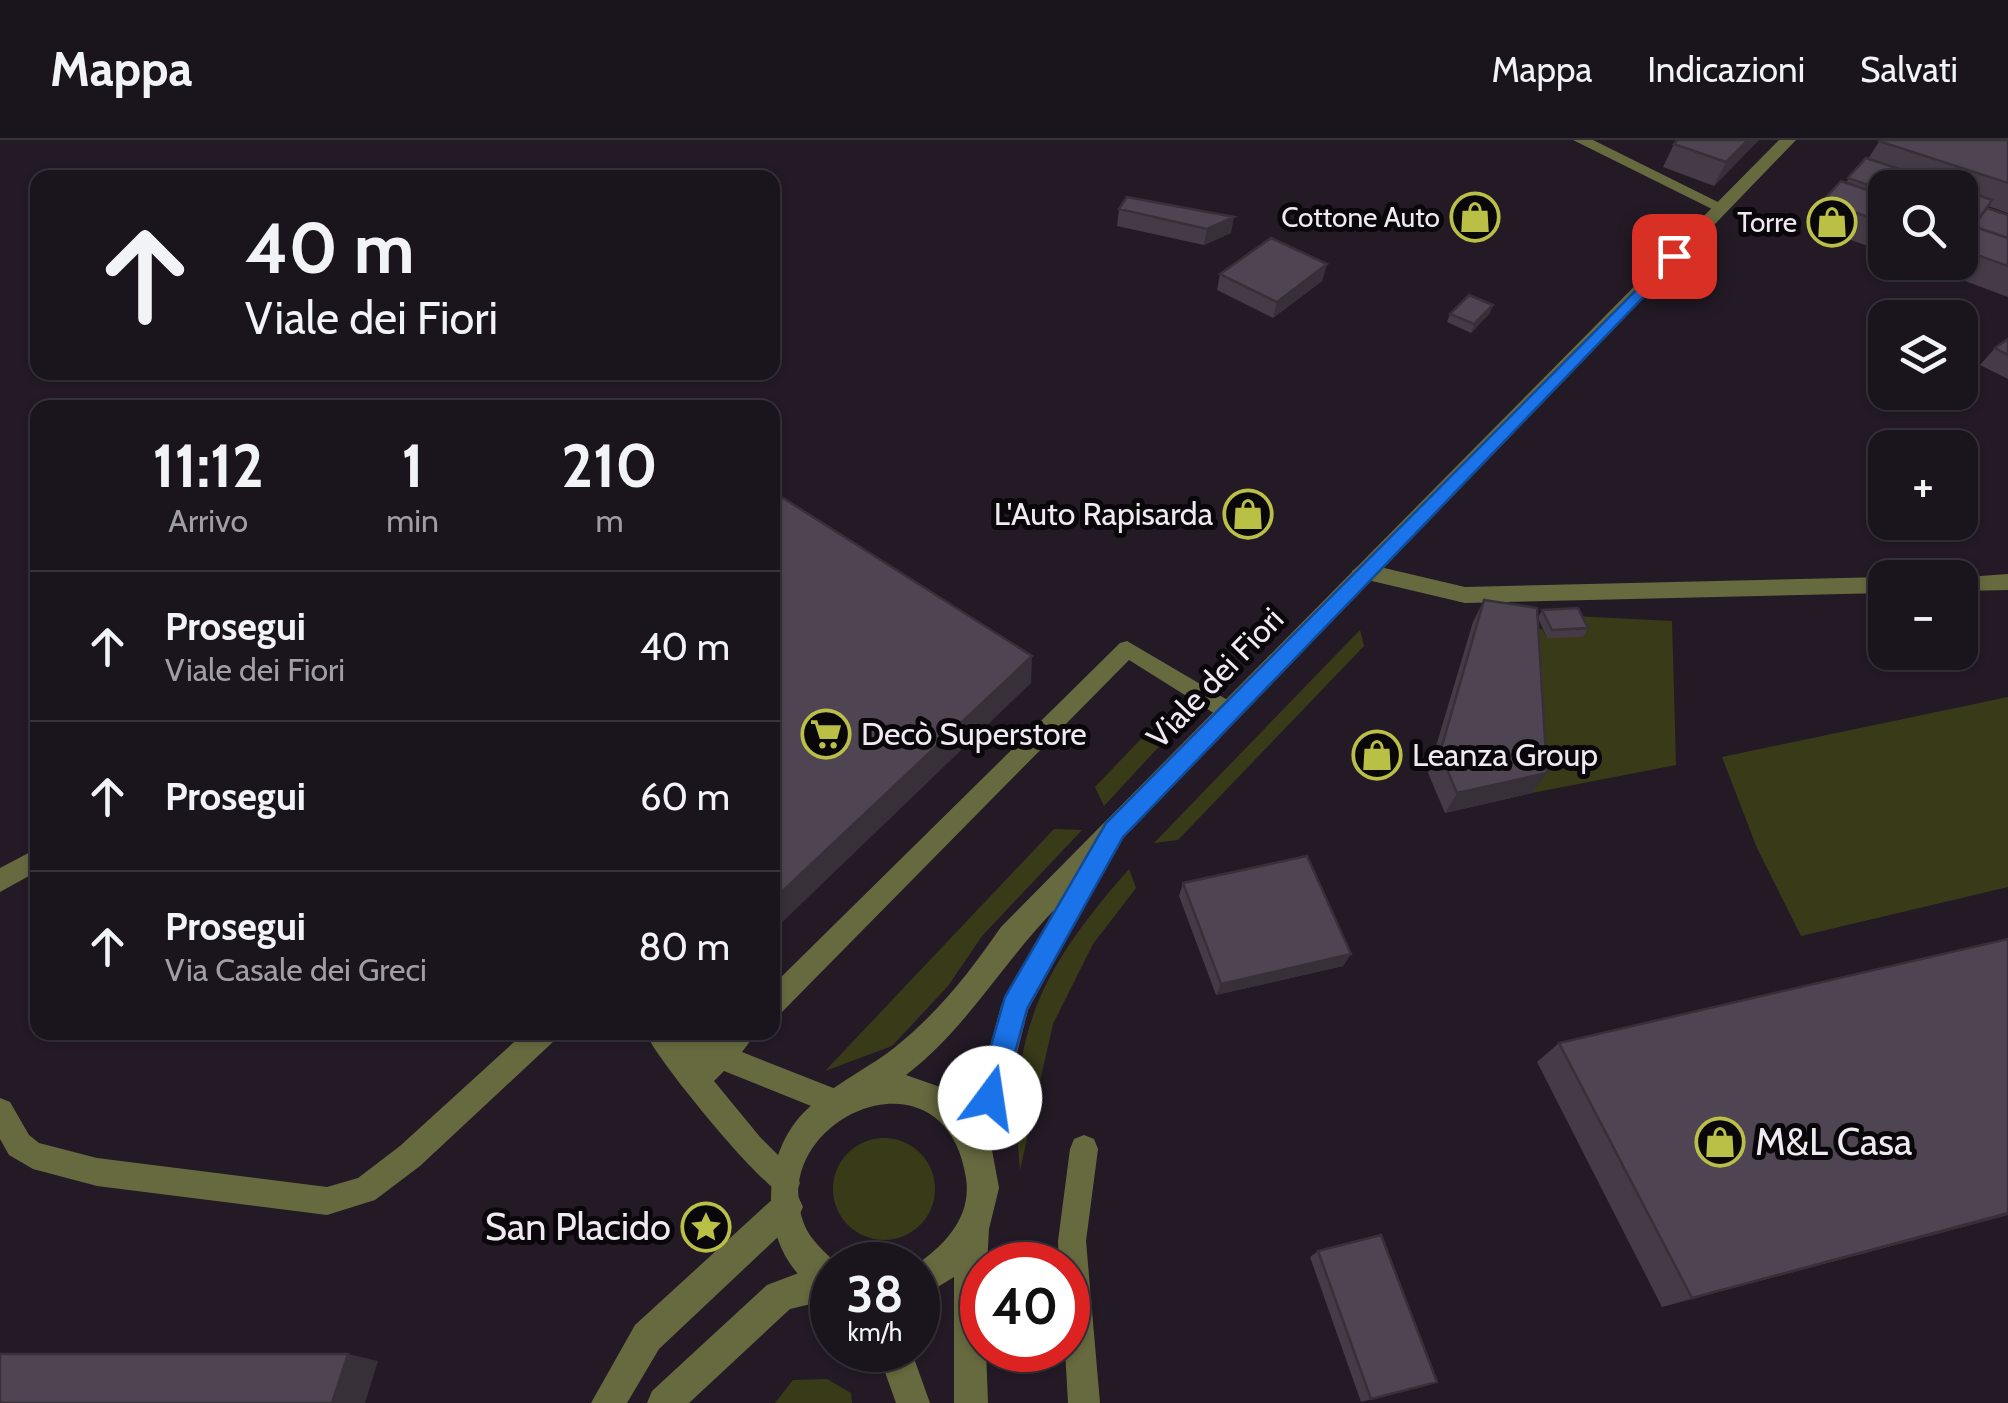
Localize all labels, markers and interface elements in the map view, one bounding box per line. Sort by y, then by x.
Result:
text: Mappa [50,40,192,98]
text: Mappa [1491,48,1592,91]
text: Indicazioni [1647,48,1805,91]
text: Salvati [1860,48,1958,91]
map controls [1868,170,1978,670]
button: search [1868,170,1978,280]
shop icon: Cottone Auto [1449,191,1501,243]
shop icon: Torre [1806,196,1858,248]
place label: Cottone Auto [1281,200,1440,234]
text: 40 m [245,205,414,291]
place label: Torre [1737,205,1797,239]
icon: ahead [80,210,210,340]
pin [1632,214,1717,299]
icon: arrive [1647,229,1702,284]
text: Viale dei Fiori [245,291,498,345]
button: layers [1868,300,1978,410]
text: 11:12 [152,429,264,502]
text: 1 [402,429,424,502]
text: 210 [561,429,658,502]
button: + [1868,430,1978,540]
shop icon: L'Auto Rapisarda [1222,488,1274,540]
place label: L'Auto Rapisarda [994,494,1214,533]
text: Arrivo [168,501,248,540]
text: min [386,501,439,540]
text: m [595,501,624,540]
button: − [1868,560,1978,670]
street label: Viale dei Fiori [1138,599,1291,756]
text: Prosegui [165,603,306,650]
icon: ahead [80,619,135,674]
text: 40 m [640,623,730,670]
text: Viale dei Fiori [165,650,345,689]
supermarket icon: Decò Superstore [800,708,852,760]
place label: Decò Superstore [861,714,1087,753]
shop icon: Leanza Group [1351,729,1403,781]
place label: Leanza Group [1412,735,1598,774]
icon: ahead [80,769,135,824]
text: Prosegui [165,773,306,820]
text: 60 m [640,773,730,820]
text: Prosegui [165,903,306,950]
icon: ahead [80,919,135,974]
text: 80 m [639,923,730,970]
text: Via Casale dei Greci [165,950,427,989]
position arrow [938,1046,1042,1150]
shop icon: M&L Casa [1694,1116,1746,1168]
place label: M&L Casa [1755,1118,1912,1165]
place icon: San Placido [680,1201,732,1253]
place label: San Placido [485,1203,671,1250]
speed limit sign: 40 [960,1242,1090,1372]
text: 38 [846,1264,904,1325]
text: km/h [848,1317,902,1347]

